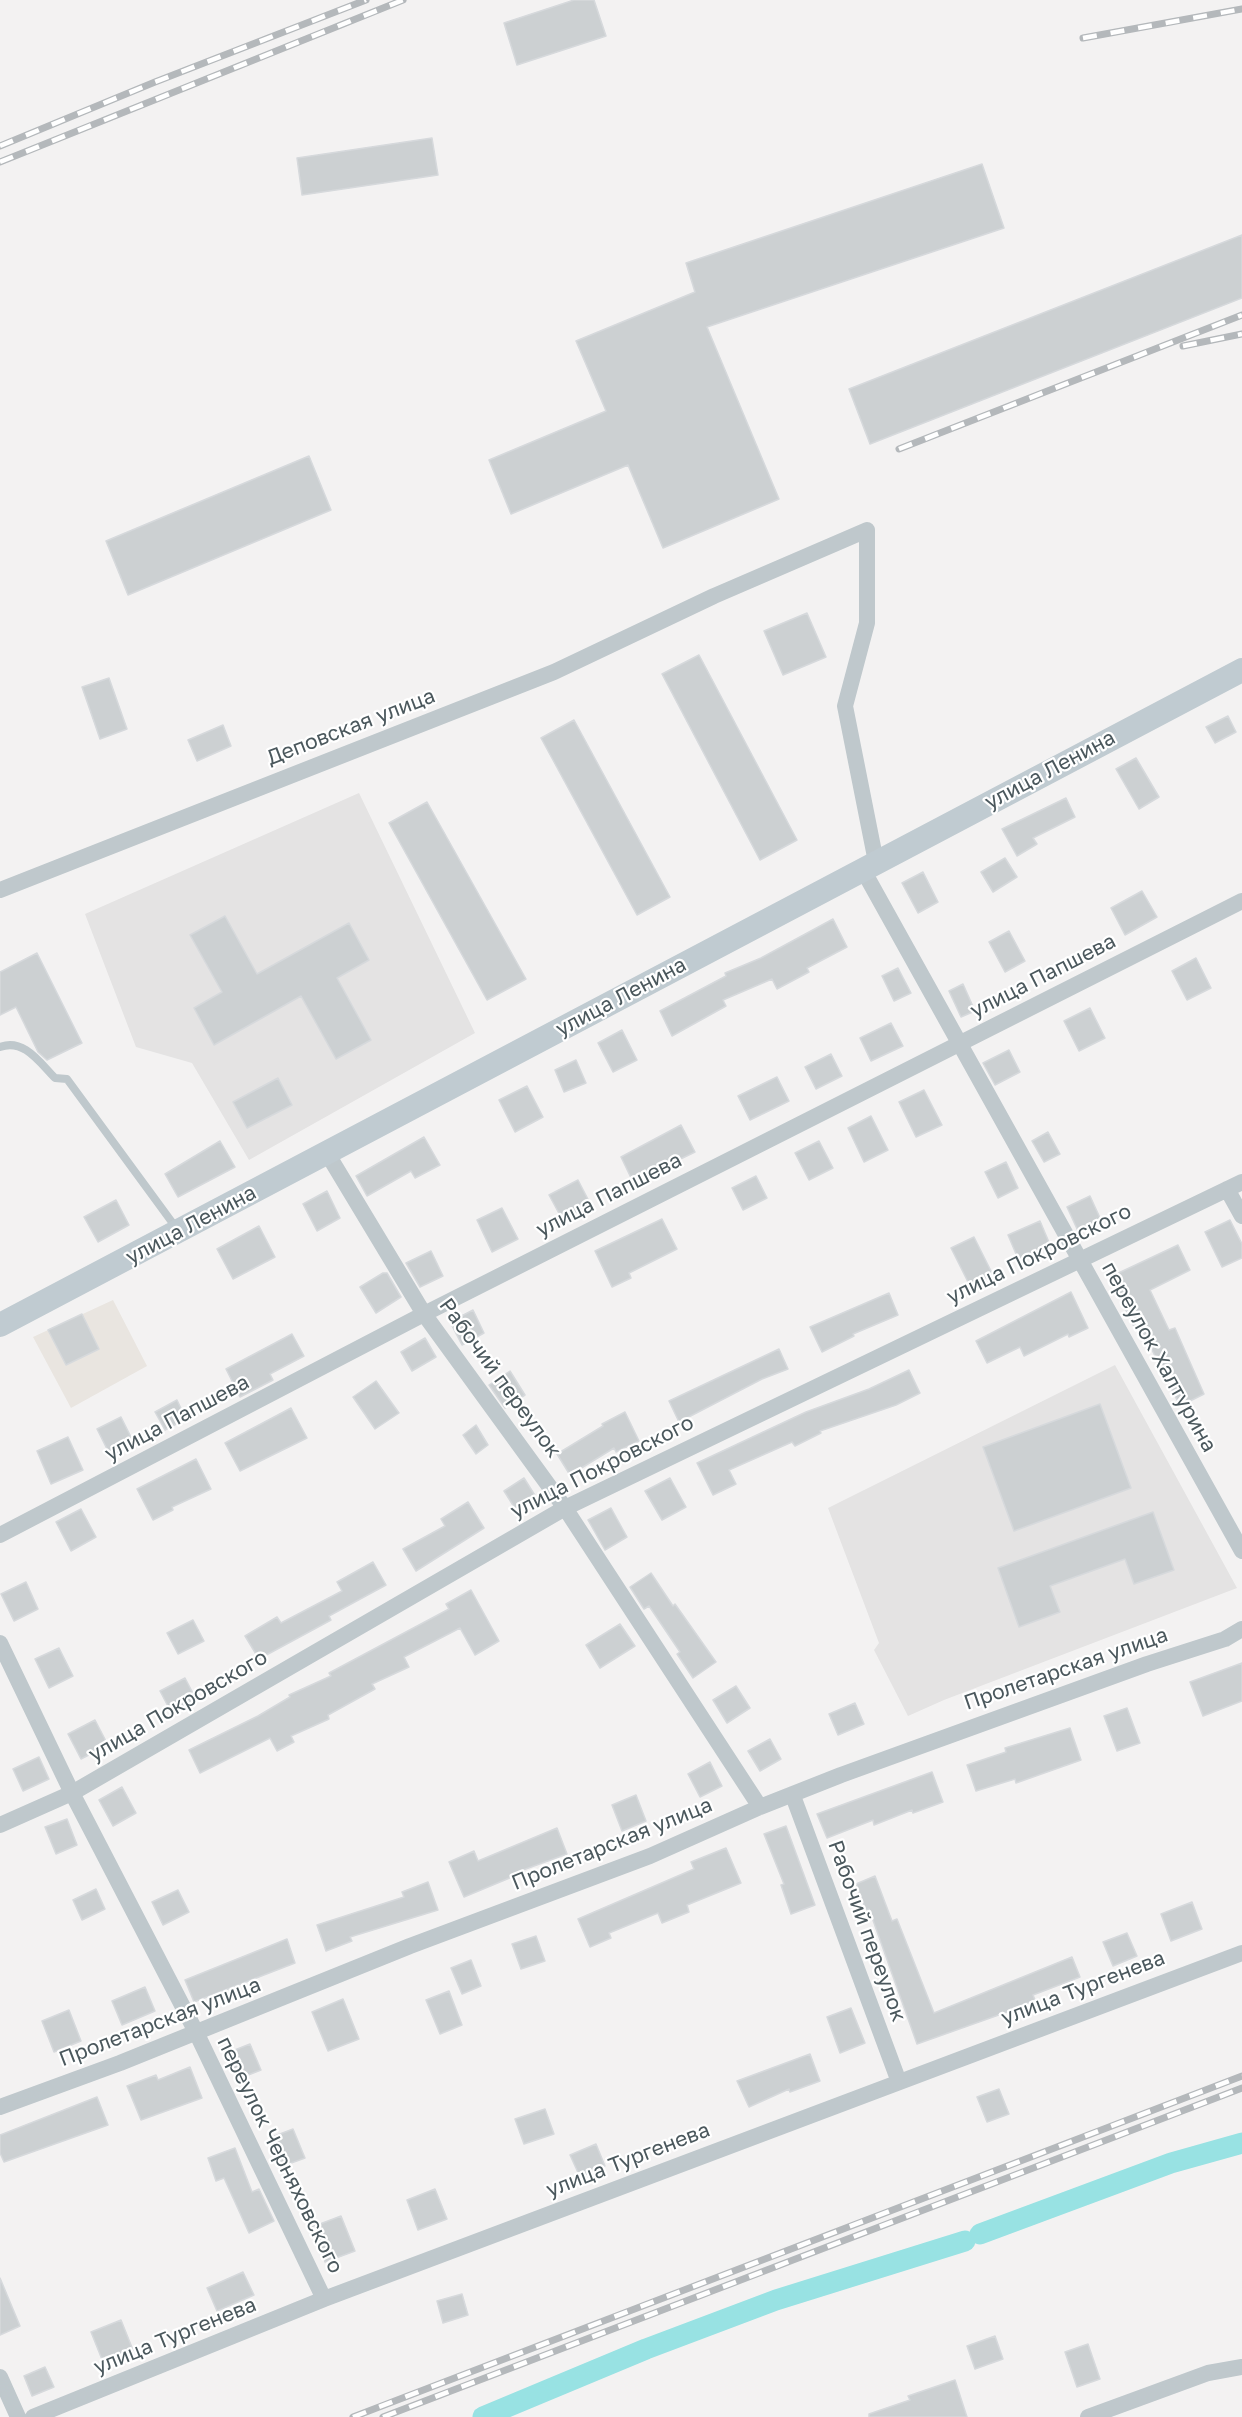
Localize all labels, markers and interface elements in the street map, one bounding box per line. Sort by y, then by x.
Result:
street label: Деповская улица [263,683,439,771]
street label: улица Ленина [980,725,1120,815]
street label: улица Папшева [966,928,1120,1024]
street label: улица Ленина [551,952,691,1042]
street label: улица Папшева [532,1147,686,1243]
street label: улица Ленина [121,1180,261,1270]
street label: улица Покровского [943,1198,1135,1310]
street label: переулок Халтурина [1096,1257,1222,1457]
street label: Рабочий переулок [434,1293,566,1463]
street label: улица Папшева [100,1369,254,1467]
street label: улица Покровского [506,1410,698,1524]
street label: Пролетарская улица [961,1622,1171,1716]
street label: улица Покровского [84,1645,272,1767]
street label: Пролетарская улица [508,1792,716,1896]
street label: Рабочий переулок [822,1837,912,2025]
street label: улица Тургенева [998,1945,1168,2031]
street label: Пролетарская улица [56,1972,264,2072]
street label: переулок Черняховского [212,2033,348,2277]
street label: улица Тургенева [543,2117,713,2203]
street label: улица Тургенева [90,2292,260,2380]

